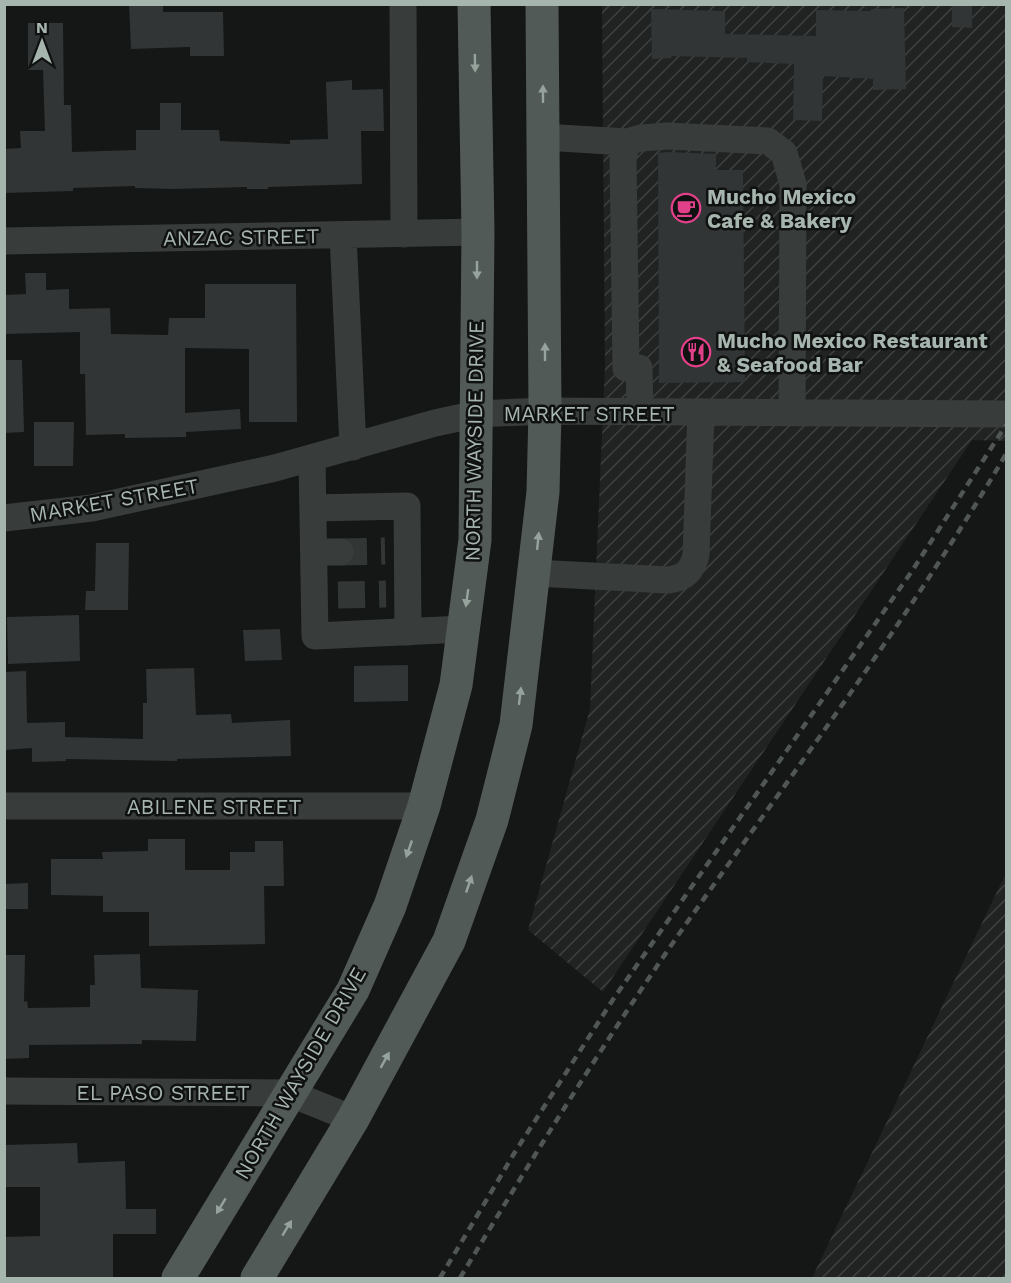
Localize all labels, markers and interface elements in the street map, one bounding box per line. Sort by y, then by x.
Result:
north arrow [12,12,72,72]
text: N [36,18,48,37]
one-way arrow [470,53,480,72]
one-way arrow [538,85,548,104]
place label: Mucho Mexico Cafe & Bakery [707,184,856,233]
cafe icon: Mucho Mexico Cafe & Bakery [670,192,702,224]
street label: ANZAC STREET [163,223,320,251]
one-way arrow [472,260,482,279]
street label: NORTH WAYSIDE DRIVE [459,321,489,561]
place label: Mucho Mexico Restaurant & Seafood Bar [717,328,988,377]
restaurant icon: Mucho Mexico Restaurant & Seafood Bar [680,336,712,368]
one-way arrow [540,343,550,362]
street label: MARKET STREET [503,401,675,426]
street label: MARKET STREET [28,473,201,527]
one-way arrow [533,531,543,550]
one-way arrow [462,589,472,608]
one-way arrow [515,687,525,706]
street label: ABILENE STREET [127,794,302,819]
one-way arrow [404,840,414,858]
one-way arrow [465,875,475,893]
street label: NORTH WAYSIDE DRIVE [229,963,371,1183]
one-way arrow [380,1051,390,1068]
street label: EL PASO STREET [76,1080,250,1105]
one-way arrow [216,1198,227,1214]
one-way arrow [282,1220,293,1236]

